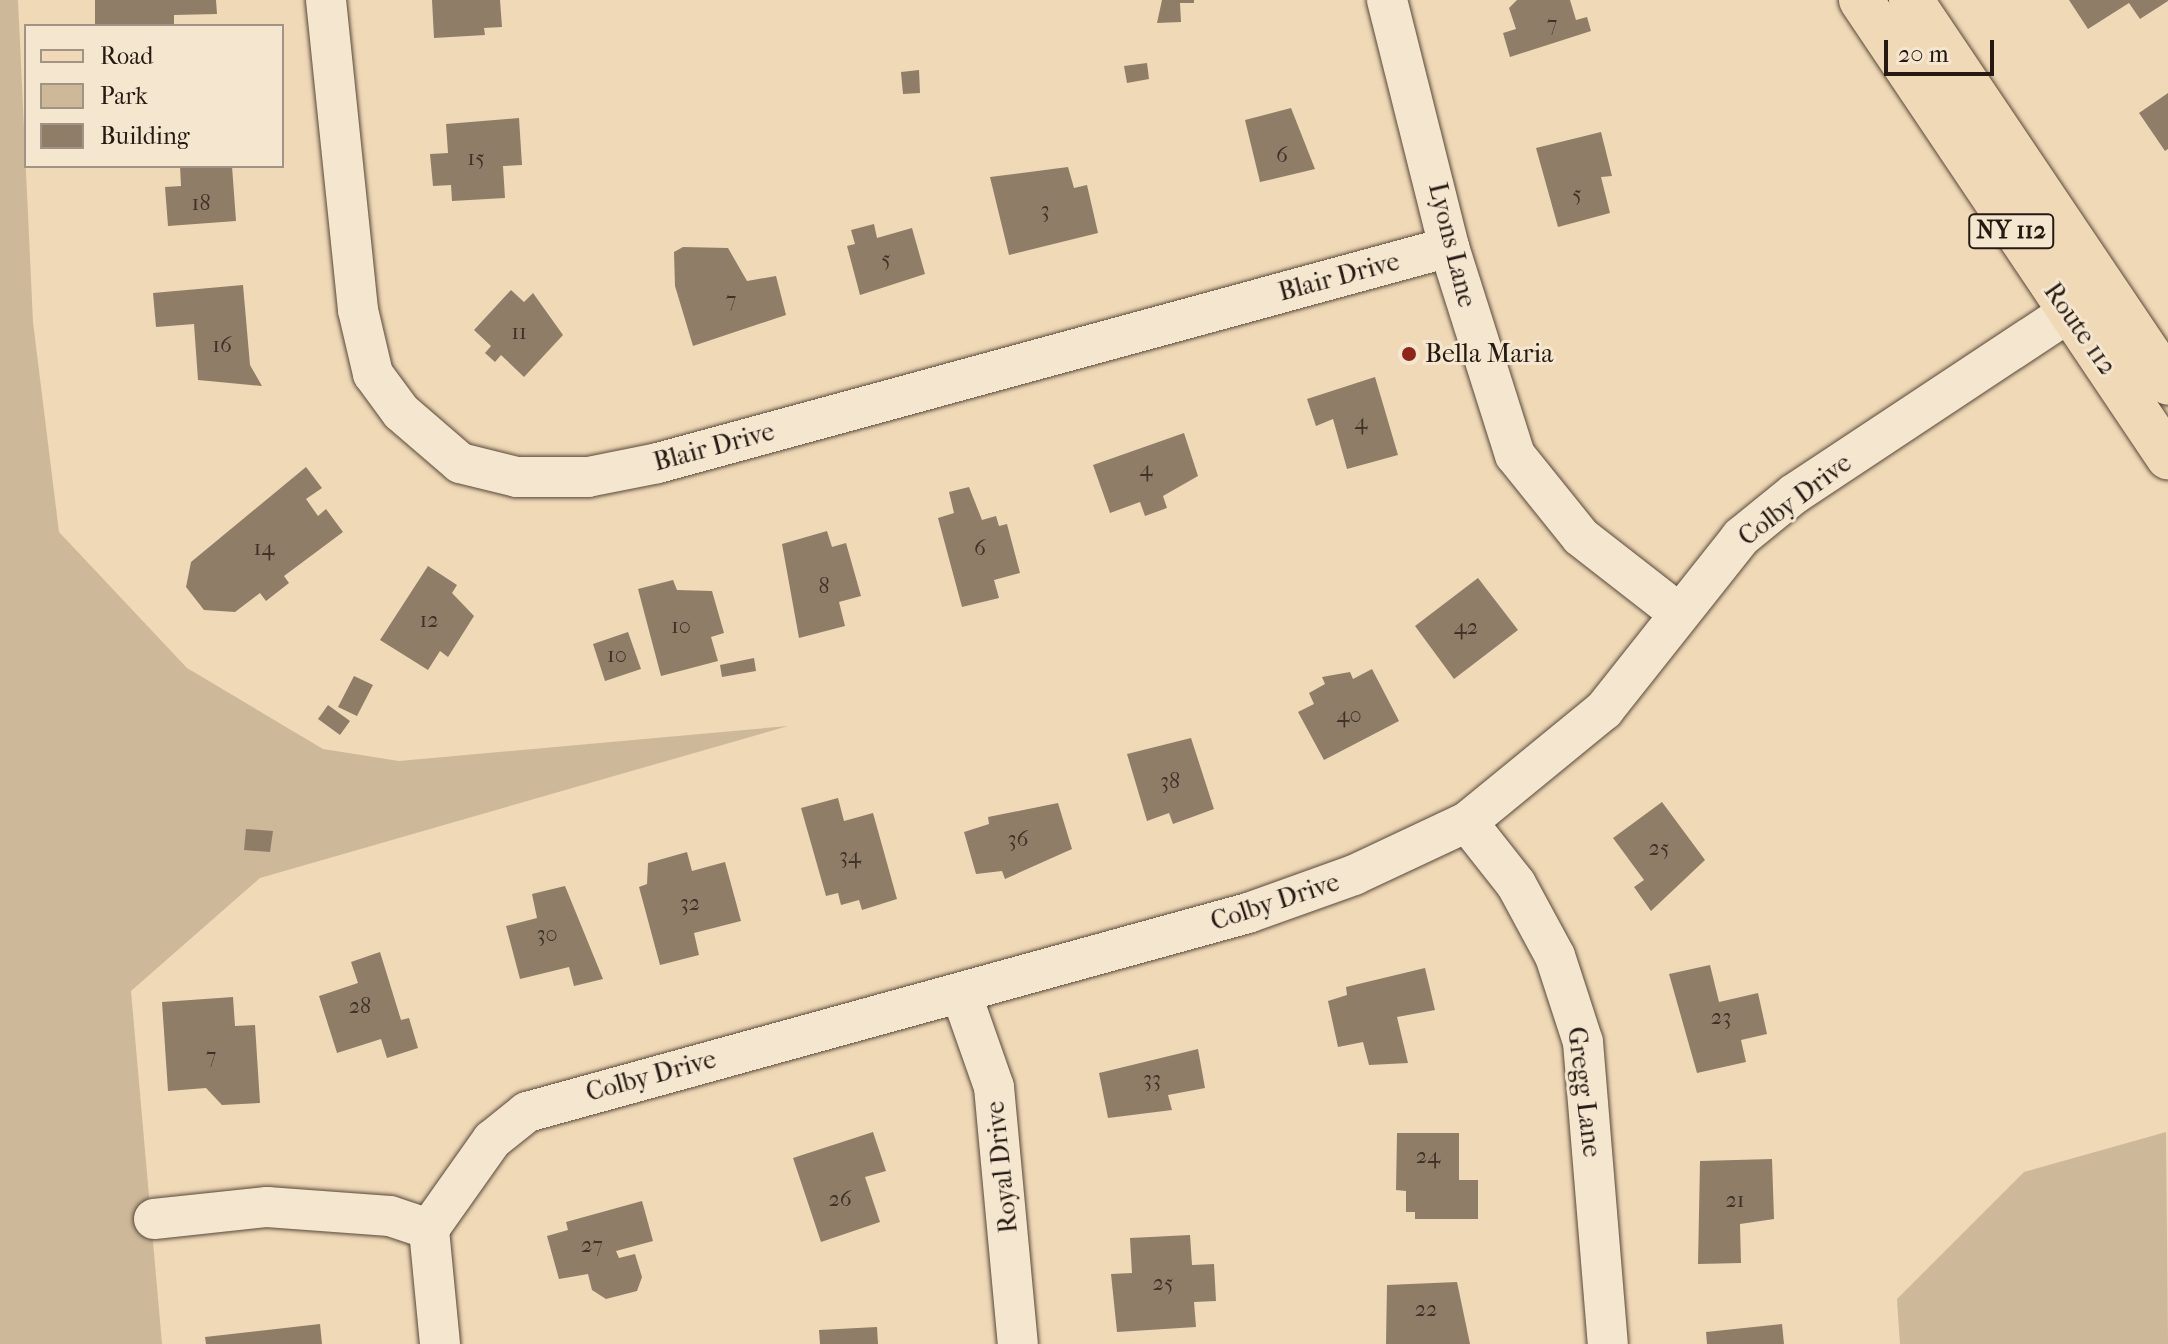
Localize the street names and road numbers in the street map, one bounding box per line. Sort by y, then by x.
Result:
street label: Lyons Lane [1421,179,1483,311]
road number: NY 112 [1967,211,2055,251]
street label: Blair Drive [1275,246,1403,308]
street label: Route 112 [2037,277,2123,381]
street label: Blair Drive [650,416,778,478]
street label: Colby Drive [1732,447,1858,553]
street label: Colby Drive [1207,867,1343,937]
street label: Gregg Lane [1561,1025,1607,1159]
street label: Colby Drive [583,1044,719,1108]
street label: Royal Drive [980,1099,1024,1235]

